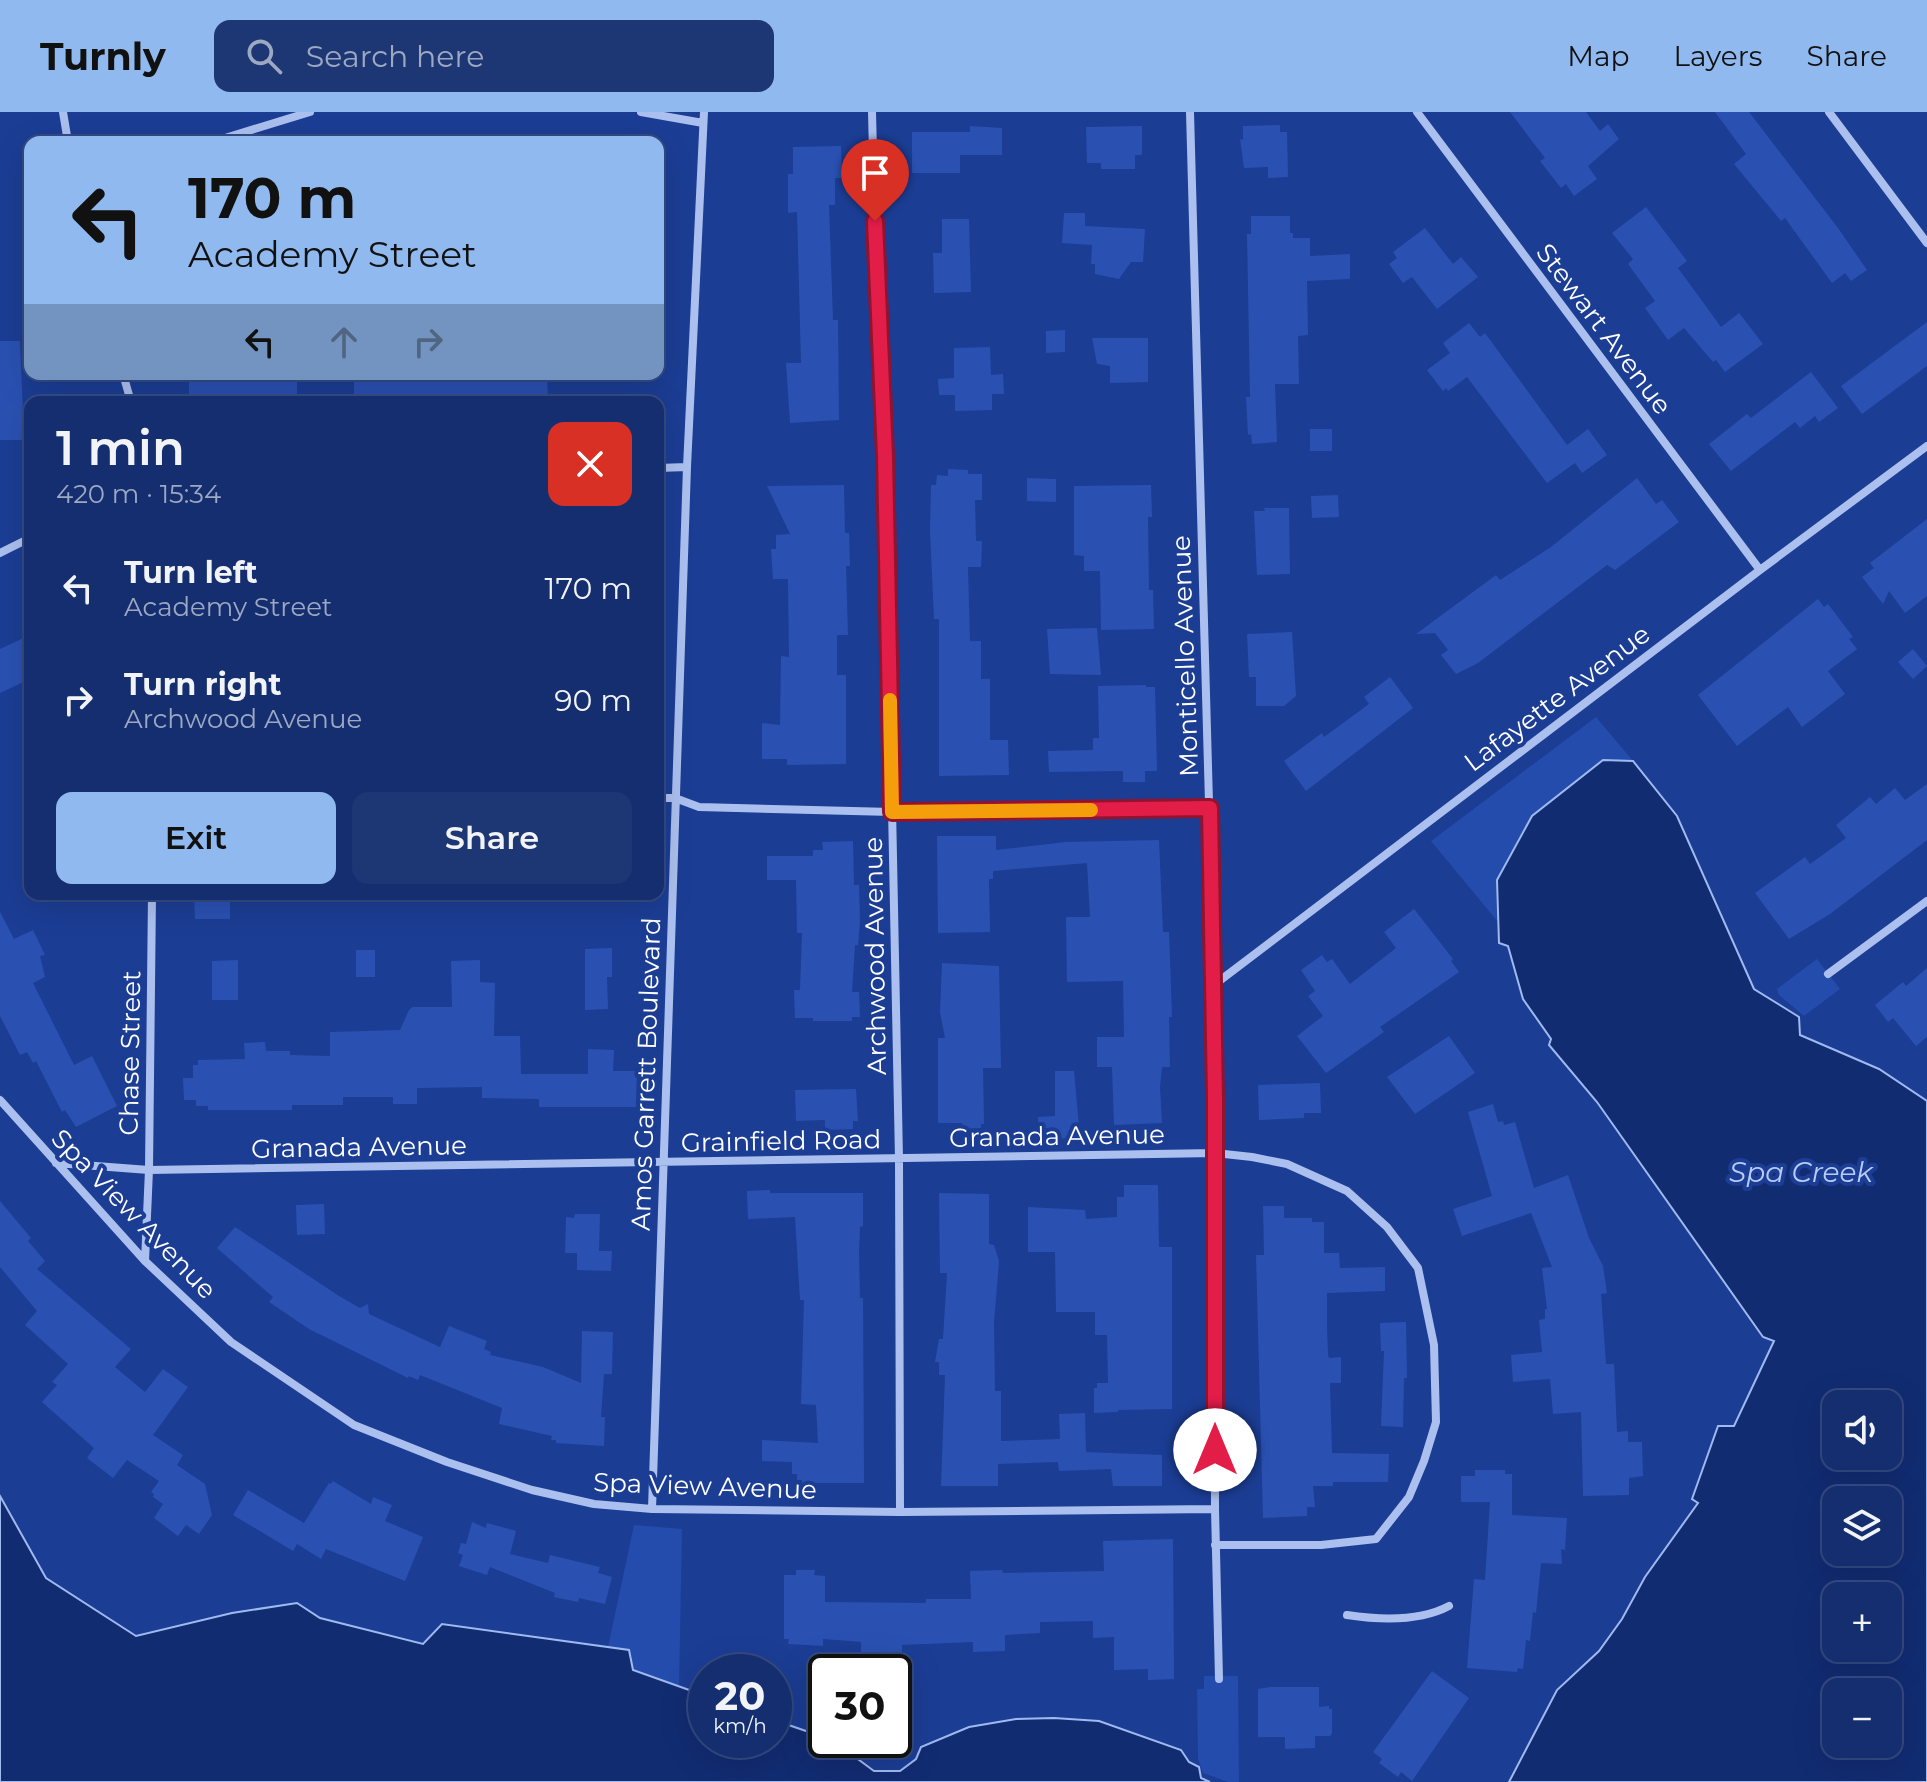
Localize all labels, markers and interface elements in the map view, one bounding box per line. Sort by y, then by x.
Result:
search box [214,20,774,92]
text: Turnly [40,33,166,80]
icon: search [242,34,286,78]
text: Search here [306,38,484,75]
text: Map [1567,39,1630,73]
text: Layers [1674,39,1763,73]
text: Share [1807,39,1887,73]
pin [841,139,909,221]
icon: arrive [853,151,897,195]
text: 170 m [188,164,356,232]
icon: left [56,168,160,272]
text: Academy Street [188,232,477,276]
street label: Stewart Avenue [1529,237,1679,421]
icon: left [238,320,282,364]
icon: ahead [322,320,366,364]
icon: right [406,320,450,364]
text: 1 min [56,419,185,477]
button: close [548,422,632,506]
text: 420 m · 15:34 [56,478,221,510]
street label: Monticello Avenue [1165,535,1205,777]
text: Turn left [124,554,257,591]
icon: left [56,566,100,610]
text: 170 m [545,570,632,607]
text: Academy Street [124,591,332,623]
street label: Lafayette Avenue [1458,618,1656,778]
text: Turn right [124,666,281,703]
icon: right [56,678,100,722]
text: 90 m [554,682,632,719]
text: Archwood Avenue [124,703,362,735]
button: Exit [56,792,336,884]
button: Share [352,792,632,884]
street label: Archwood Avenue [857,837,893,1075]
street label: Amos Garrett Boulevard [625,917,667,1231]
street label: Chase Street [113,970,147,1136]
street label: Granada Avenue [949,1118,1165,1154]
street label: Spa View Avenue [45,1122,223,1306]
street label: Grainfield Road [681,1123,881,1159]
street label: Granada Avenue [251,1129,467,1165]
water label: Spa Creek [1729,1155,1874,1189]
map controls [1822,1390,1902,1758]
button: sound [1822,1390,1902,1470]
position arrow [1173,1408,1257,1492]
street label: Spa View Avenue [593,1466,817,1506]
button: layers [1822,1486,1902,1566]
button: + [1822,1582,1902,1662]
speed limit sign: 30 [808,1654,912,1758]
text: 20 [715,1671,765,1720]
button: − [1822,1678,1902,1758]
text: km/h [713,1714,767,1738]

